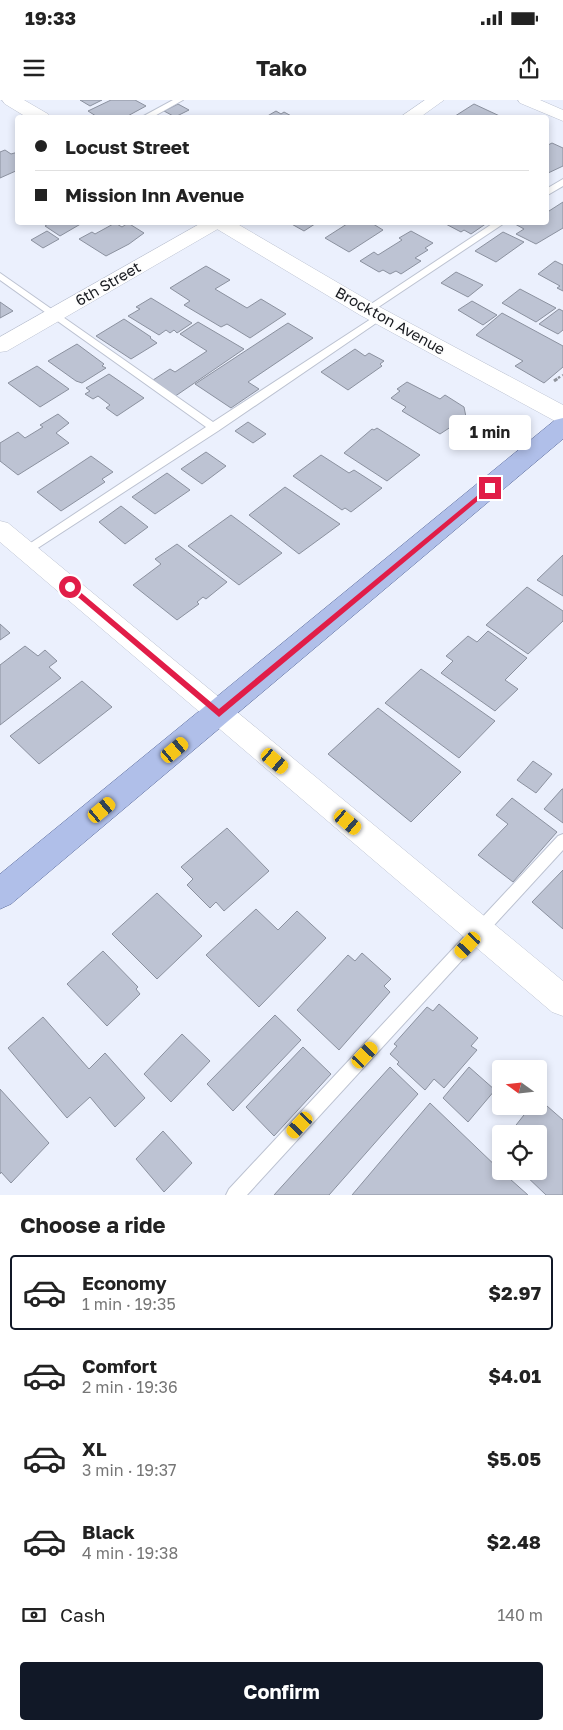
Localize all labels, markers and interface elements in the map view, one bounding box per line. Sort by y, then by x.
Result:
text: 19:33 [25,6,76,29]
icon: menu [20,54,48,82]
text: Tako [256,54,307,81]
icon: share [515,54,543,82]
text: Locust Street [65,135,190,158]
text: Mission Inn Avenue [65,183,244,206]
street label: 6th Street [72,257,143,309]
street label: Brockton Avenue [332,283,449,358]
callout: 1 min [449,416,531,450]
text: 1 min [470,422,510,442]
route end [479,477,501,499]
route start [59,576,81,598]
car [158,735,191,765]
car [258,746,291,776]
car [85,795,118,825]
car [331,807,364,837]
car [452,929,483,961]
car [349,1039,380,1071]
north arrow [492,1060,548,1115]
map controls [492,1060,547,1180]
car [284,1109,315,1141]
button: locate [492,1125,547,1180]
text: Choose a ride [20,1211,166,1238]
icon: car [22,1270,67,1315]
text: Economy [82,1271,167,1294]
text: $2.97 [488,1281,541,1304]
text: 1 min · 19:35 [82,1294,176,1314]
icon: car [22,1353,67,1398]
text: Comfort [82,1354,157,1377]
text: $4.01 [488,1364,541,1387]
text: 2 min · 19:36 [82,1377,178,1397]
icon: car [22,1436,67,1481]
text: XL [82,1437,107,1460]
text: $5.05 [487,1447,541,1470]
text: 3 min · 19:37 [82,1460,177,1480]
icon: car [22,1519,67,1564]
text: Black [82,1520,135,1543]
text: $2.48 [487,1530,541,1553]
text: 4 min · 19:38 [82,1543,178,1563]
icon: cash [20,1601,48,1629]
text: Cash [60,1603,105,1626]
text: 140 m [497,1605,543,1625]
button: Confirm [20,1662,543,1720]

